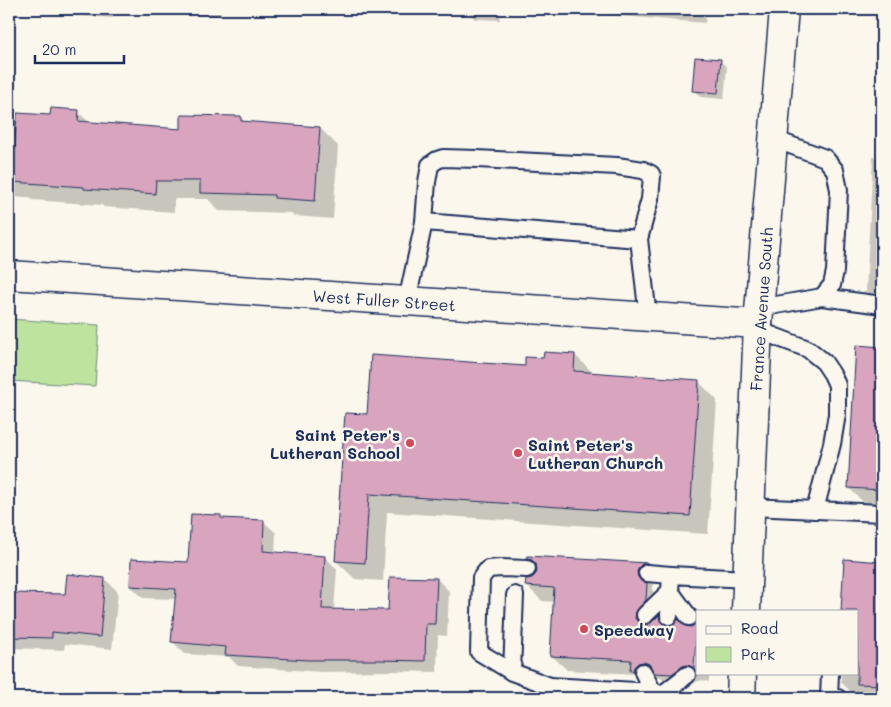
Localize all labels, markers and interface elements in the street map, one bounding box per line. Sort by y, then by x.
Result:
scale bar [35,32,124,64]
text: 20 m [42,39,76,59]
street label: France Avenue South [745,226,777,392]
street label: West Fuller Street [312,285,456,315]
place label: Saint Peter's Lutheran School [270,424,400,463]
place label: Saint Peter's Lutheran Church [528,434,663,473]
marker: Saint Peter's Lutheran School [404,437,416,449]
marker: Saint Peter's Lutheran Church [512,447,524,459]
legend [696,610,858,674]
text: Road [741,618,778,638]
place label: Speedway [594,619,674,640]
marker: Speedway [578,623,590,635]
text: Park [741,644,775,664]

